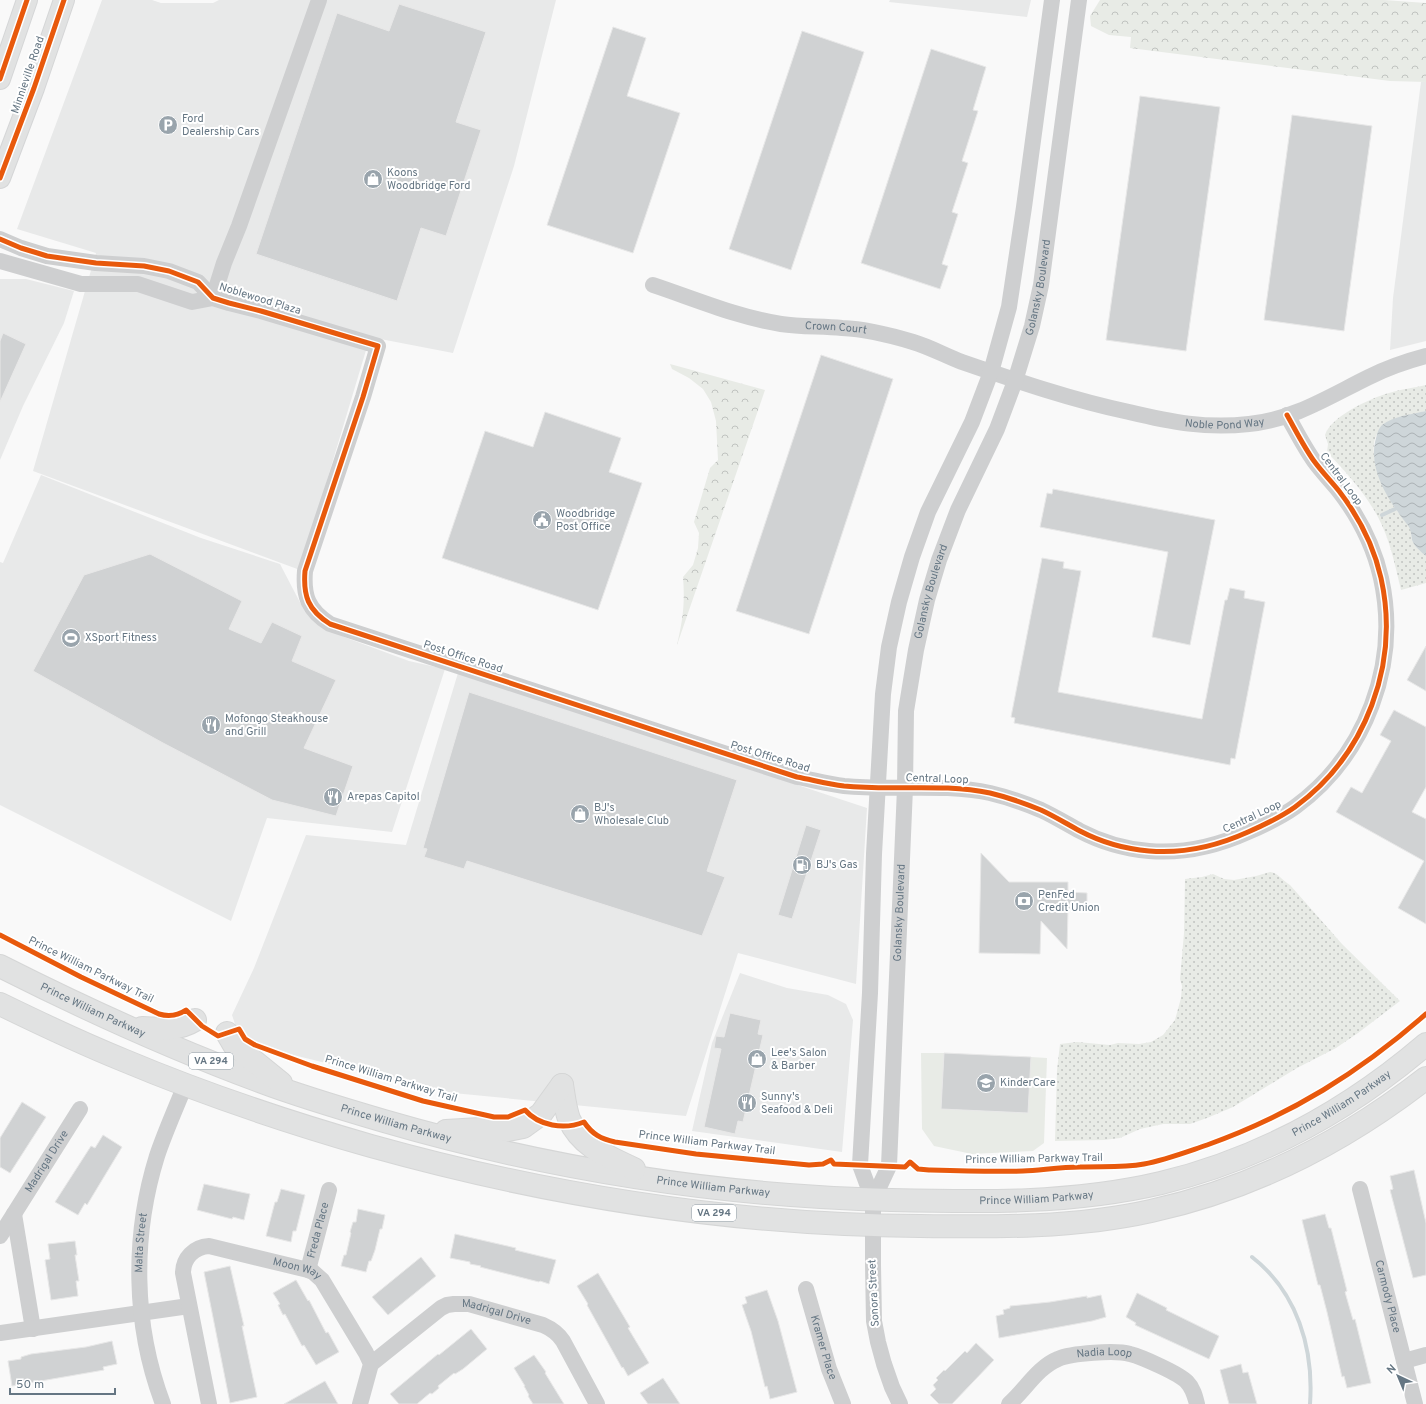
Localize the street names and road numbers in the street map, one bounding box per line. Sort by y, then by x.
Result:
street label: Minnieville Road [8,35,48,115]
street label: Golansky Boulevard [1022,238,1054,337]
street label: Noblewood Plaza [217,280,303,318]
street label: Crown Court [805,319,868,338]
street label: Noble Pond Way [1184,415,1266,433]
street label: Central Loop [1316,450,1366,508]
street label: Golansky Boulevard [912,542,951,640]
street label: Post Office Road [422,638,504,676]
street label: Post Office Road [728,738,812,776]
street label: Central Loop [905,771,969,787]
street label: Central Loop [1220,797,1284,837]
street label: Golansky Boulevard [891,864,909,962]
street label: Prince William Parkway Trail [26,934,156,1006]
street label: Prince William Parkway [38,980,148,1041]
street label: Prince William Parkway Trail [323,1052,459,1106]
road number: VA 294 [189,1053,233,1069]
street label: Prince William Parkway [1290,1067,1394,1140]
street label: Prince William Parkway [339,1101,453,1146]
street label: Madrigal Drive [22,1128,72,1195]
street label: Prince William Parkway Trail [638,1128,776,1158]
street label: Prince William Parkway Trail [965,1151,1103,1167]
street label: Prince William Parkway [655,1173,771,1200]
street label: Prince William Parkway [979,1188,1095,1208]
street label: Freda Place [304,1201,332,1260]
road number: VA 294 [692,1205,736,1221]
street label: Malta Street [132,1212,151,1273]
street label: Moon Way [271,1255,325,1283]
street label: Carmody Place [1371,1258,1404,1335]
street label: Sonora Street [865,1259,883,1327]
street label: Madrigal Drive [462,1297,533,1328]
street label: Kramer Place [807,1314,840,1382]
street label: Nadia Loop [1076,1345,1134,1361]

